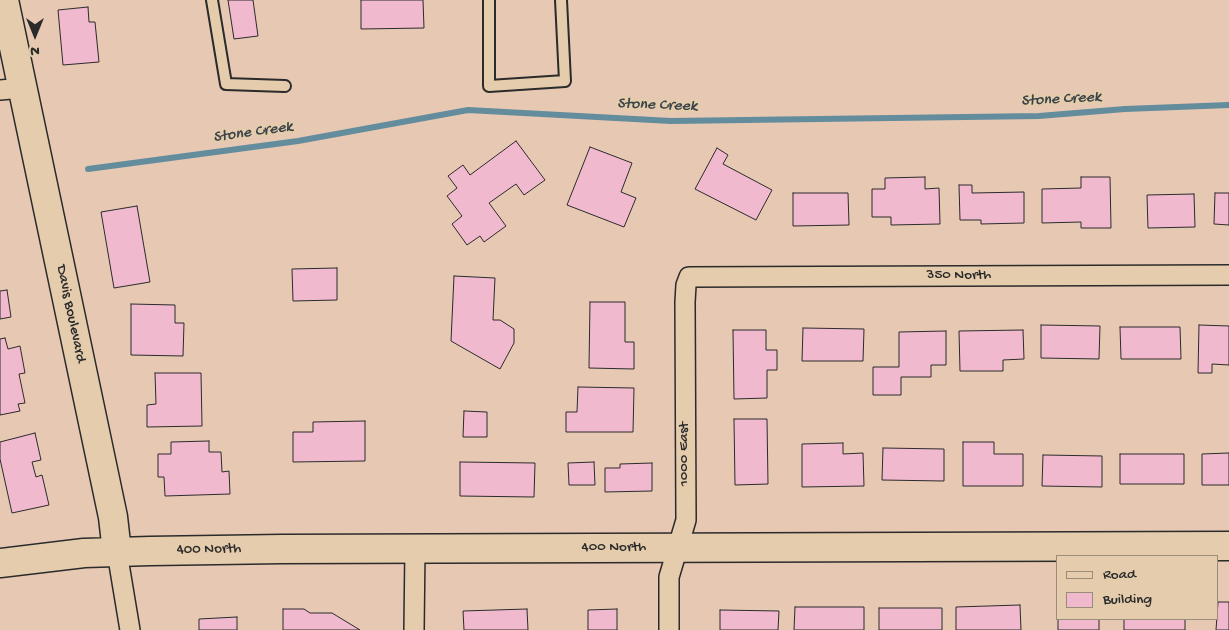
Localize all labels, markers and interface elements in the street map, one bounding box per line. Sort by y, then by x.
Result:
north arrow [10,10,60,60]
text: N [30,42,40,59]
water label: Stone Creek [1021,88,1101,112]
water label: Stone Creek [617,95,697,117]
water label: Stone Creek [212,118,294,148]
street label: Davis Boulevard [51,263,89,365]
street label: 350 North [927,267,991,285]
street label: 1000 East [676,422,694,486]
street label: 400 North [582,539,646,557]
street label: 400 North [176,540,242,560]
legend [1056,555,1219,620]
text: Road [1103,566,1136,584]
text: Building [1103,591,1152,609]

